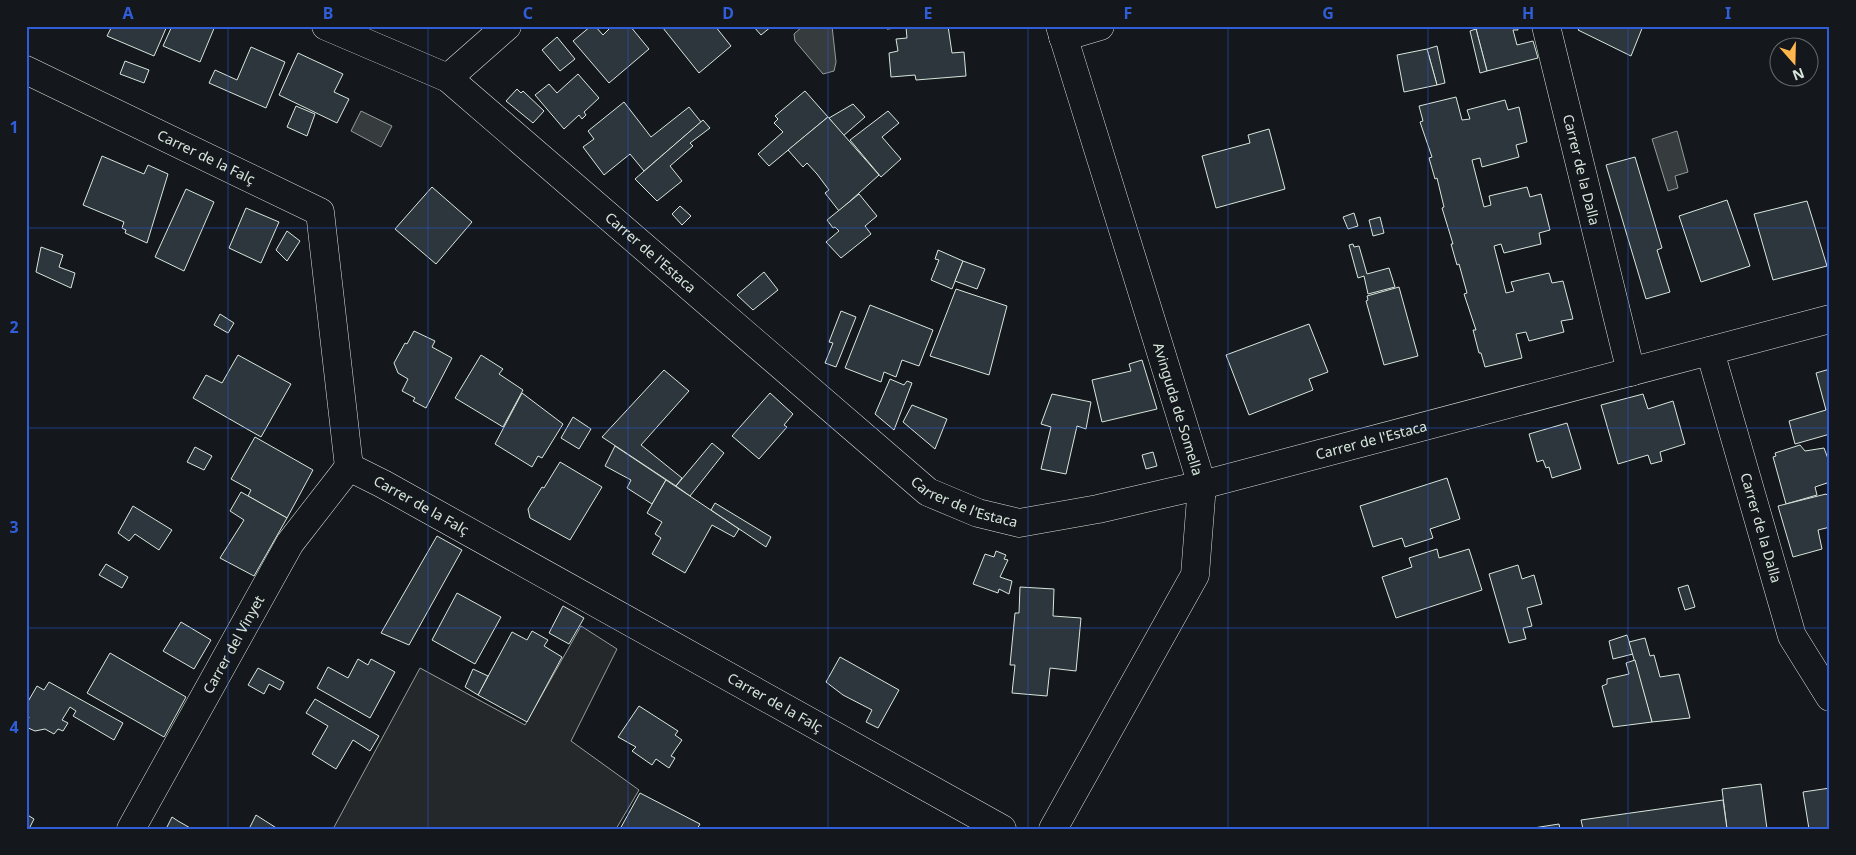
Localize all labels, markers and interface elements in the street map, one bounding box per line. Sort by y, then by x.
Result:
text: A [122,2,134,24]
text: B [323,2,333,24]
text: C [523,2,533,24]
text: D [722,2,734,24]
text: E [924,2,933,24]
text: F [1124,2,1132,24]
text: G [1322,2,1334,24]
text: H [1522,2,1534,24]
text: I [1725,2,1731,24]
north arrow [1768,38,1818,88]
text: N [1790,64,1807,86]
street label: Carrer de la Dalla [1559,112,1605,227]
text: 1 [9,116,19,138]
street label: Carrer de la Falç [154,125,258,188]
street label: Carrer de l'Estaca [601,208,700,297]
text: 2 [9,316,19,338]
street label: Avinguda de Somella [1149,340,1208,478]
street label: Carrer de l'Estaca [1313,416,1429,464]
street label: Carrer de la Dalla [1736,470,1786,585]
street label: Carrer de la Falç [371,471,473,539]
street label: Carrer de l'Estaca [907,472,1020,531]
text: 3 [9,516,19,538]
street label: Carrer del Vinyet [198,592,268,697]
street label: Carrer de la Falç [724,668,827,736]
text: 4 [9,716,19,738]

